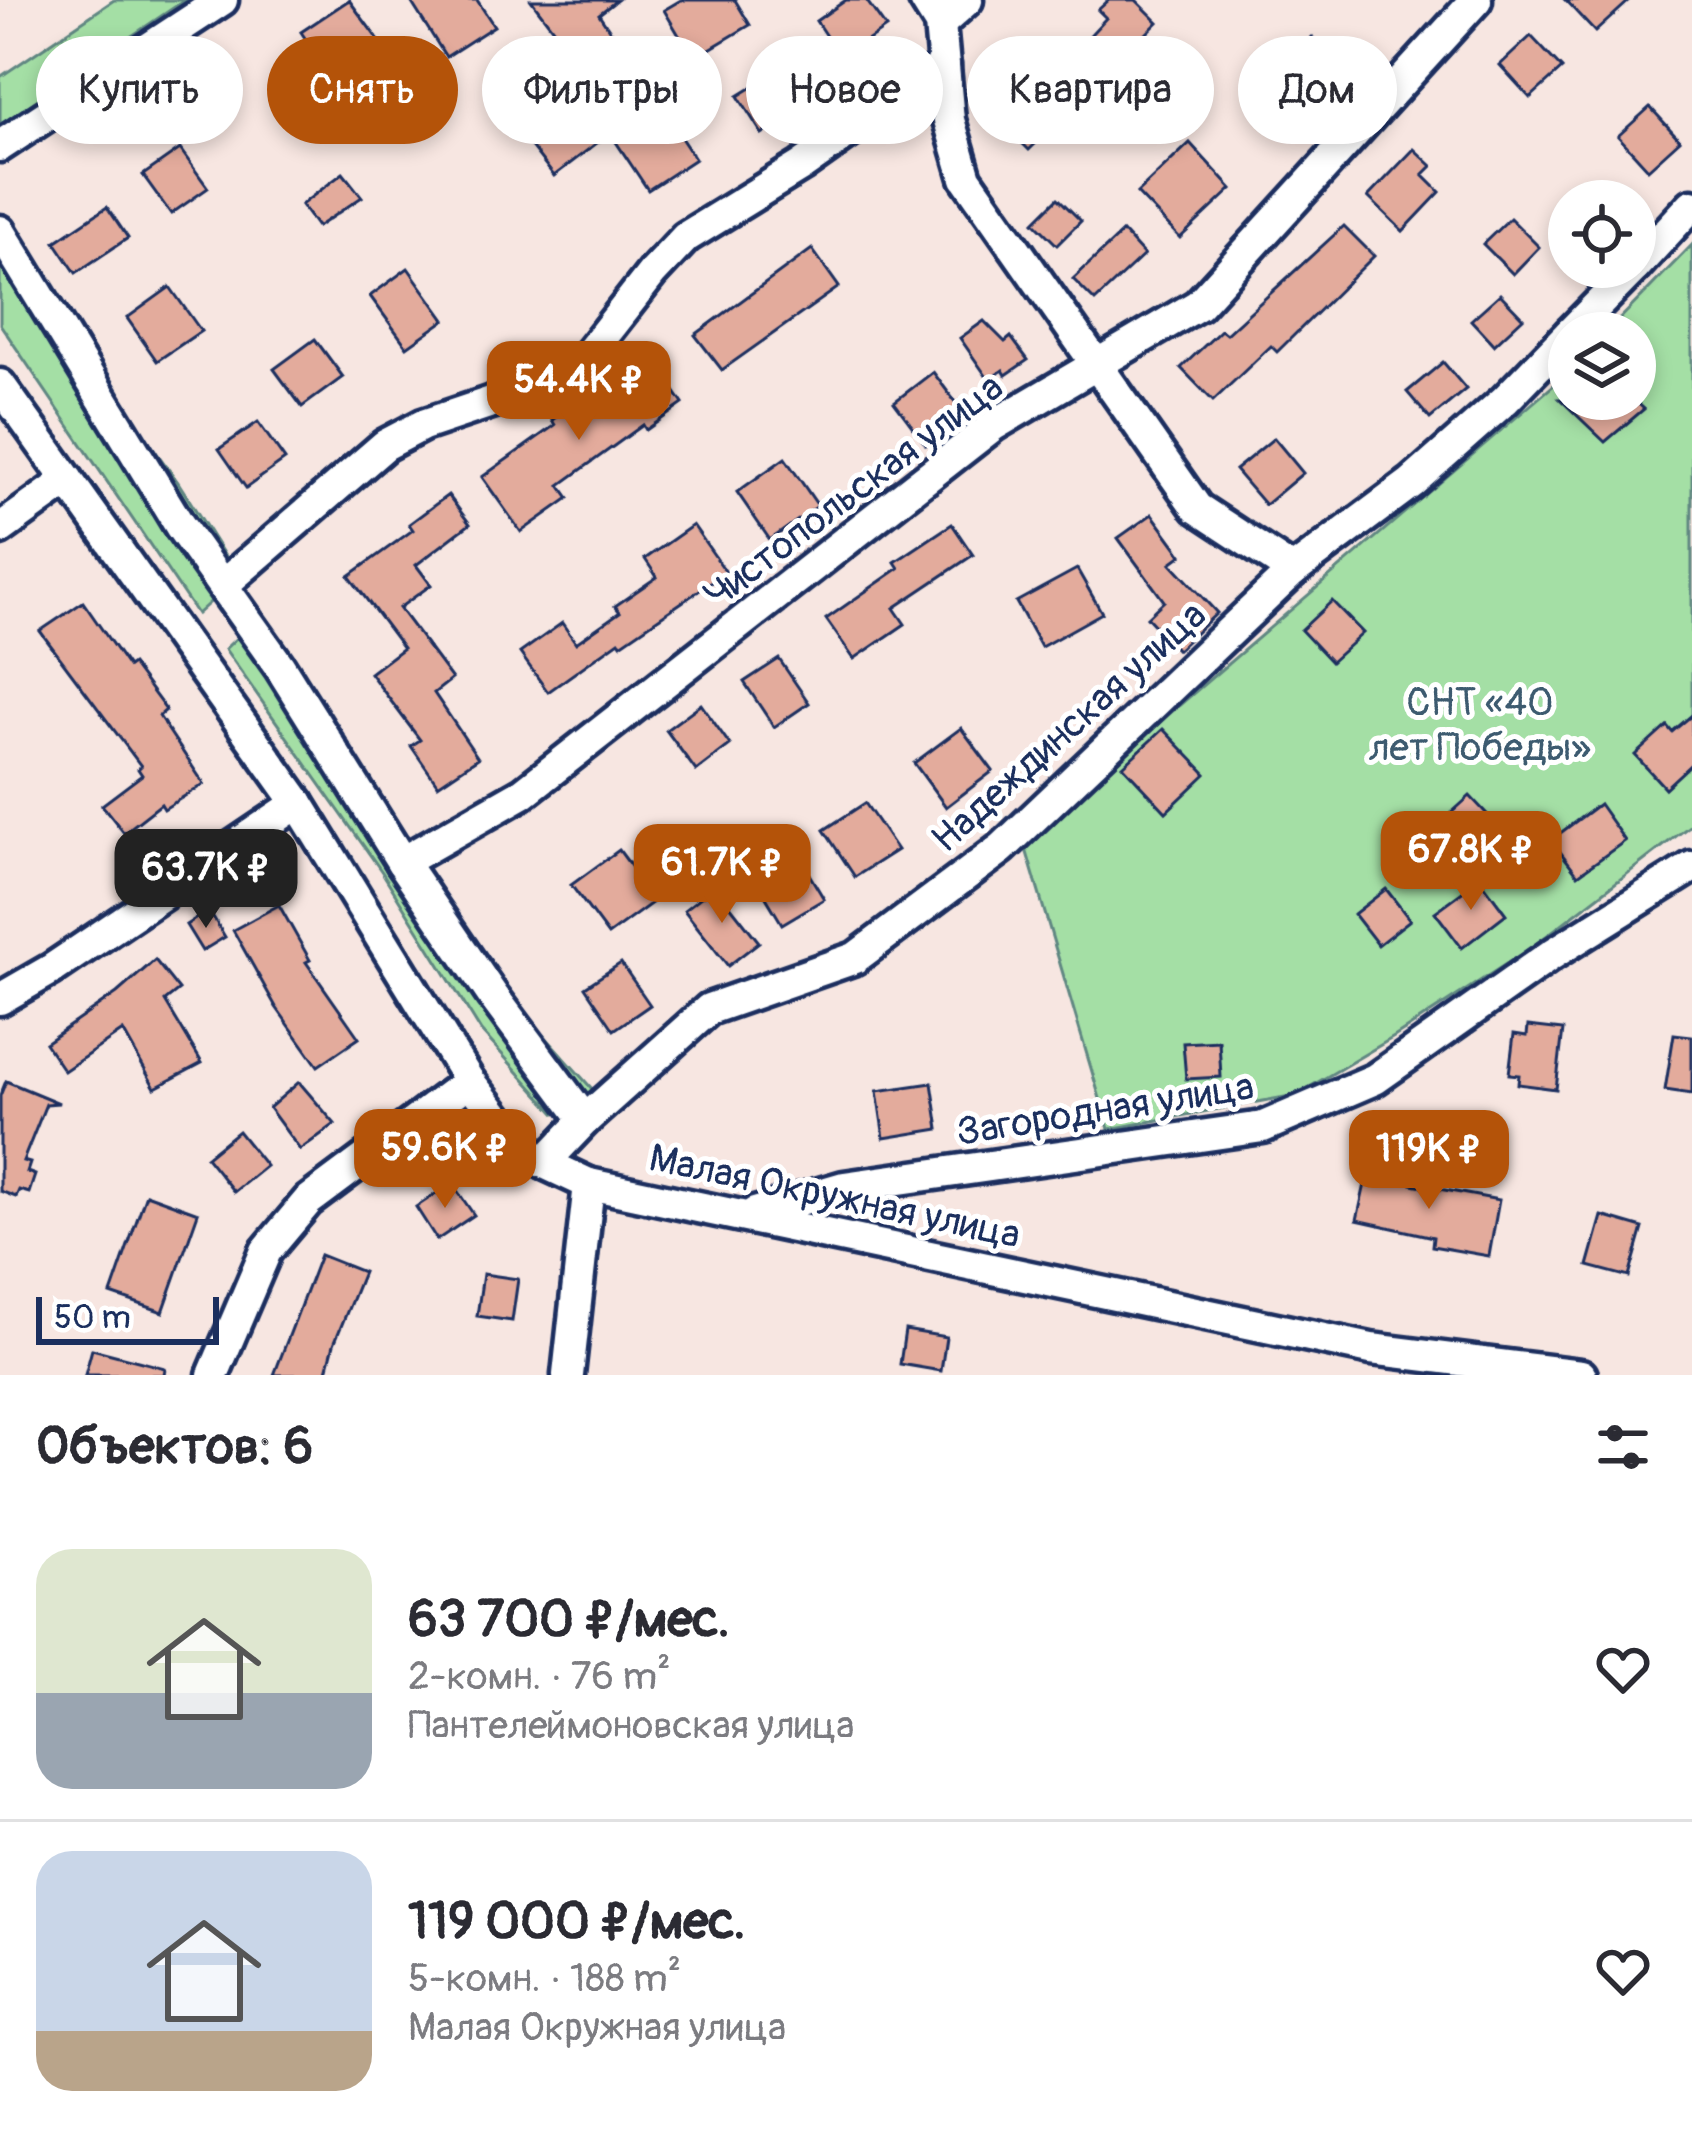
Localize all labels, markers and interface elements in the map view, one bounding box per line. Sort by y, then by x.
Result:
chip: Купить [36,36,243,144]
chip: Снять [267,36,458,144]
chip: Фильтры [482,36,722,144]
chip: Новое [746,36,943,144]
chip: Квартира [967,36,1214,144]
chip: Дом [1238,36,1397,144]
map controls [1548,180,1656,420]
button: locate [1548,180,1656,288]
button: layers [1548,312,1656,420]
pin: 54.4K ₽ [468,341,690,443]
text: 54.4K ₽ [514,355,644,404]
street label: Чистопольская улица [695,363,1013,620]
street label: Надеждинская улица [922,591,1216,863]
park label: СНТ «40 лет Победы» [1369,678,1591,772]
pin: 67.8K ₽ [1360,811,1582,913]
pin: 61.7K ₽ [611,824,833,926]
text: 67.8K ₽ [1408,825,1534,874]
pin: 63.7K ₽ [95,829,317,931]
text: 61.7K ₽ [661,838,783,887]
text: 63.7K ₽ [141,843,271,892]
street label: Загородная улица [953,1062,1257,1157]
pin: 59.6K ₽ [334,1109,556,1211]
pin: 119K ₽ [1331,1110,1527,1212]
text: 59.6K ₽ [381,1123,509,1172]
text: 119K ₽ [1376,1124,1482,1173]
street label: Малая Окружная улица [645,1133,1025,1260]
scale bar [36,1291,219,1344]
text: 50 m [54,1297,131,1338]
icon: filters [1590,1414,1656,1480]
text: Объектов: 6 [36,1415,313,1479]
text: 63 700 ₽/мес. [408,1588,730,1652]
icon: home [132,1597,276,1741]
icon: heart [1590,1636,1656,1702]
text: 2-комн. · 76 m² [408,1652,670,1701]
text: Пантелеймоновская улица [408,1701,854,1750]
text: 119 000 ₽/мес. [408,1890,746,1954]
icon: home [132,1899,276,2043]
icon: heart [1590,1938,1656,2004]
text: 5-комн. · 188 m² [408,1954,681,2003]
text: Малая Окружная улица [408,2003,786,2052]

